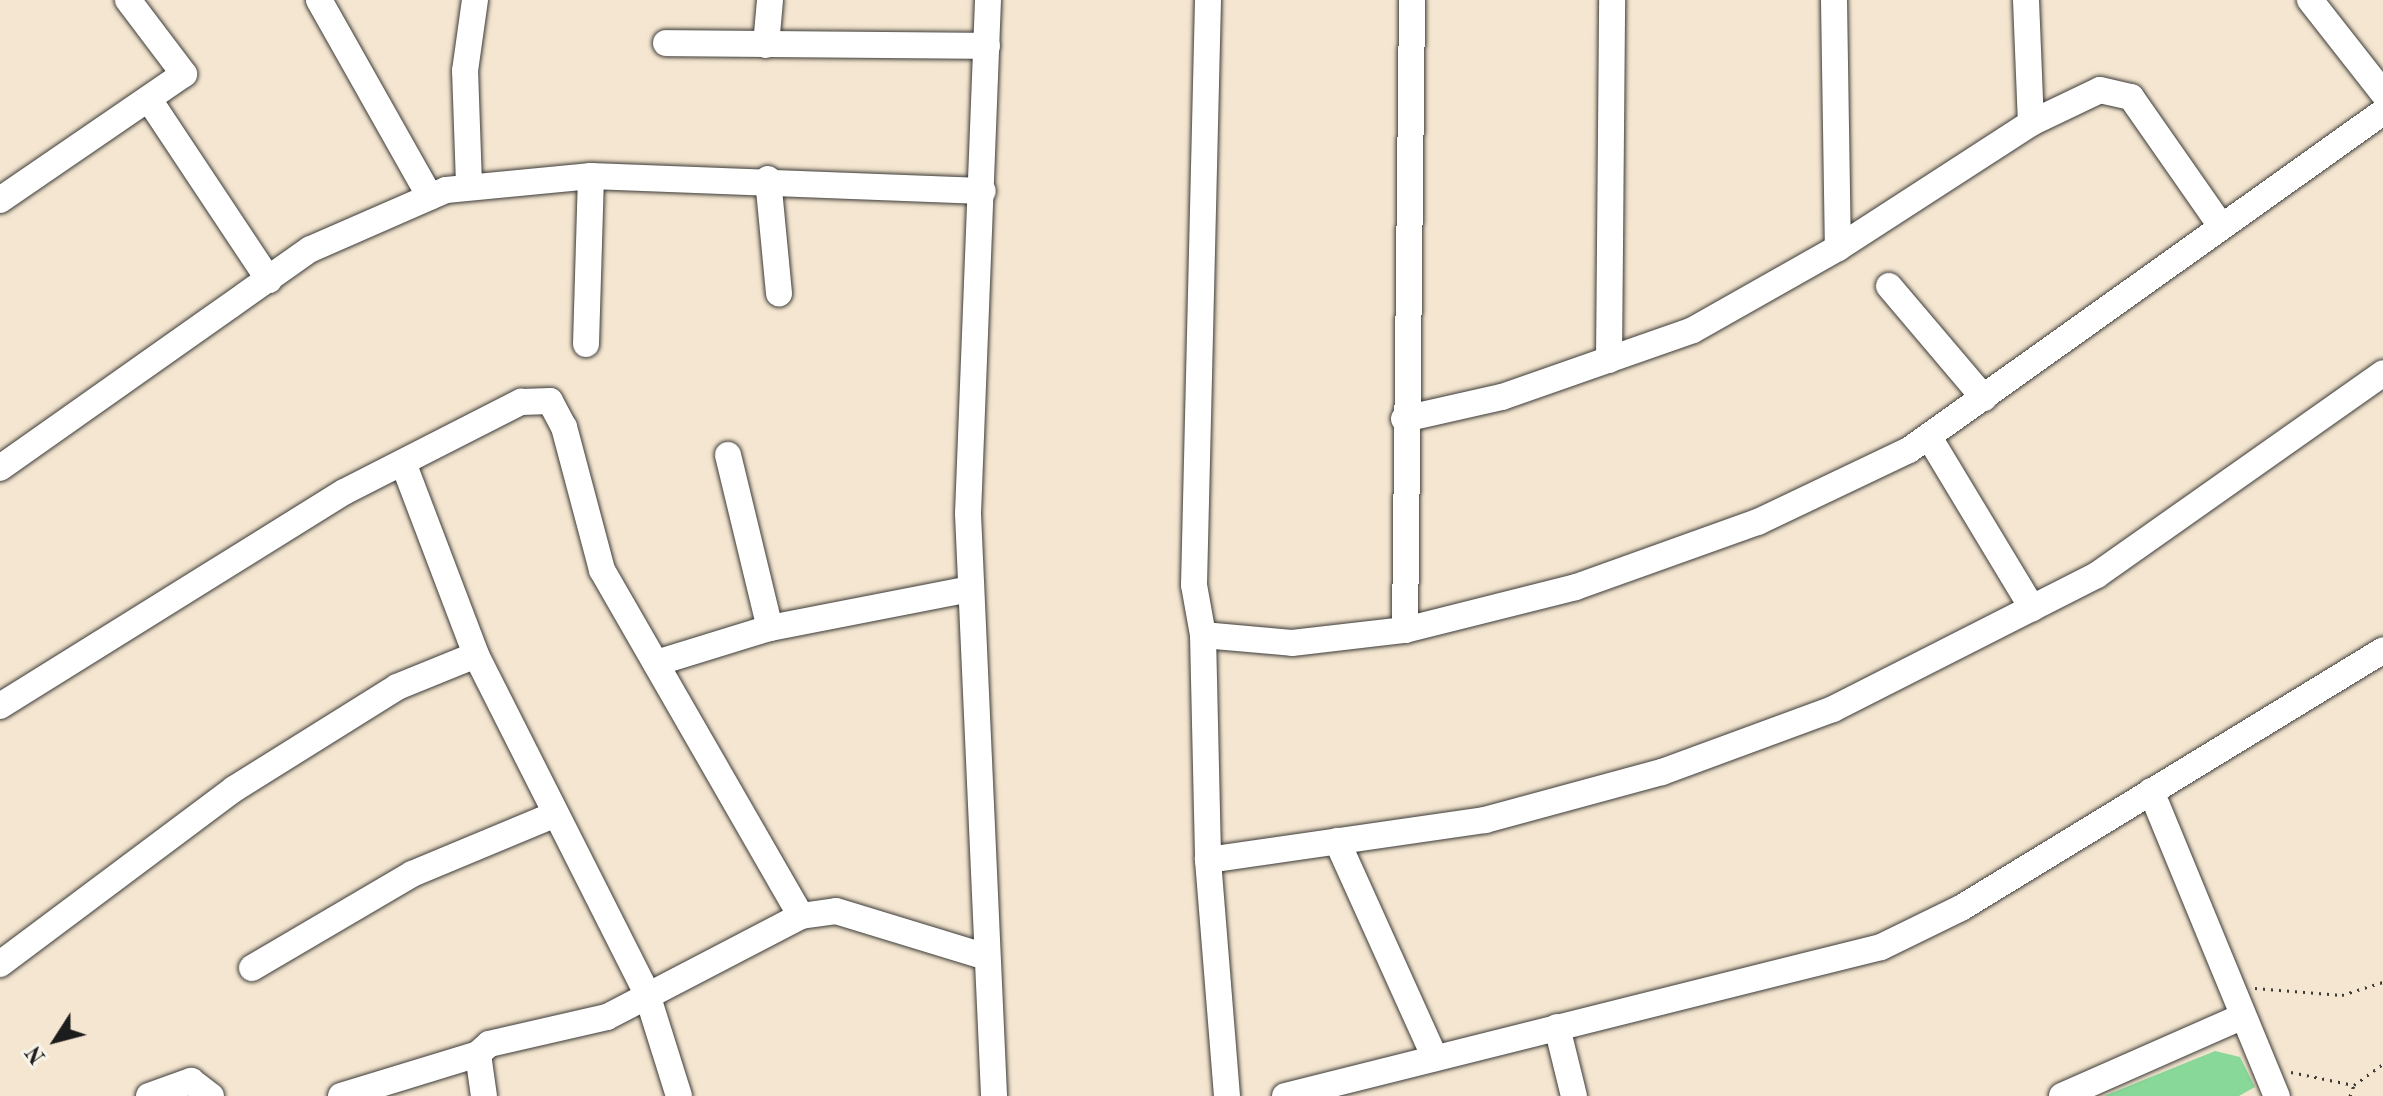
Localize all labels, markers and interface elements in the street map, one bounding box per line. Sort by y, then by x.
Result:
north arrow [16,1000,96,1080]
text: N [23,1041,50,1067]

